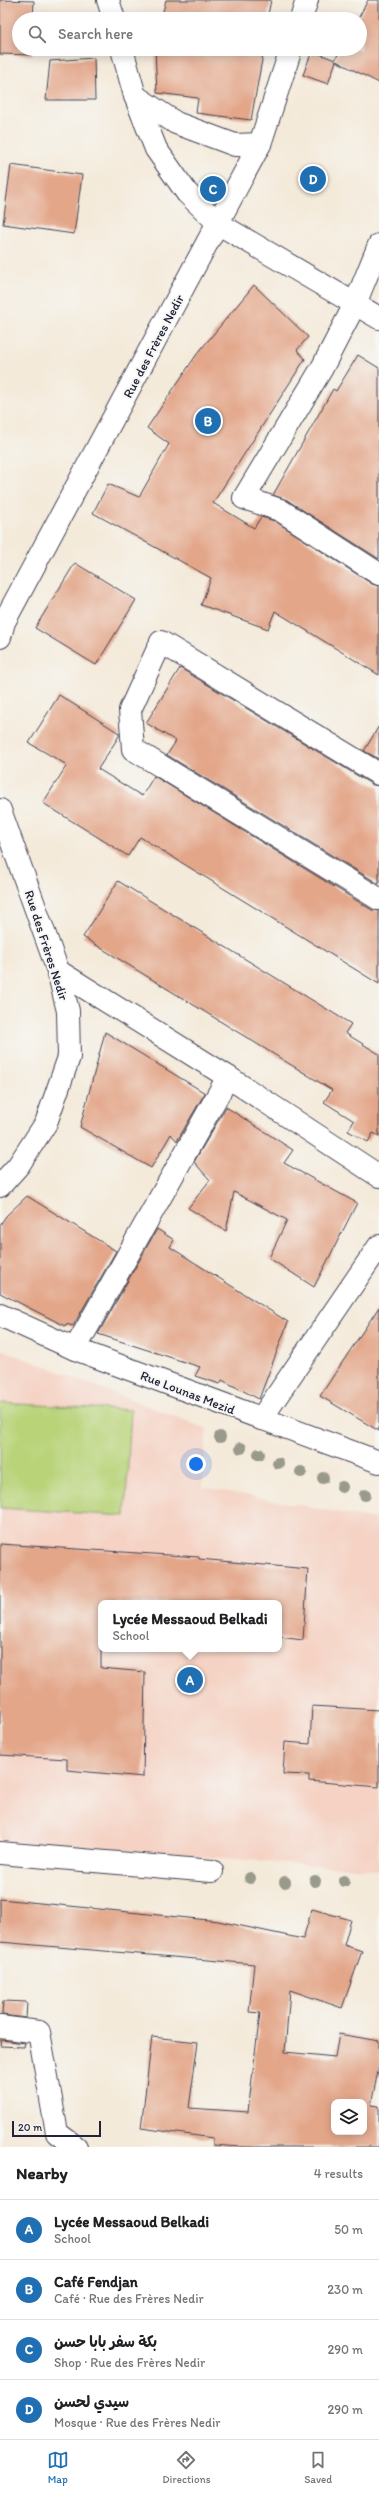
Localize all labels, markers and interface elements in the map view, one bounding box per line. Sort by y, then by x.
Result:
search box [12,12,367,56]
icon: search [26,23,48,45]
text: Search here [58,25,133,43]
pin: D [300,164,326,194]
pin: C [200,174,226,204]
street label: Rue des Frères Nedir [120,291,187,400]
pin: B [195,406,221,436]
street label: Rue des Frères Nedir [22,888,72,1003]
street label: Rue Lounas Mezid [138,1368,237,1417]
your location [186,1454,206,1474]
popup [98,1600,282,1652]
text: Lycée Messaoud Belkadi [112,1610,268,1628]
text: School [112,1628,149,1643]
pin: A [177,1665,203,1695]
map controls [331,2099,367,2135]
button: layers [331,2099,367,2135]
scale bar [12,2119,101,2138]
text: 20 m [18,2121,42,2134]
text: Nearby [16,2163,68,2183]
text: 4 results [314,2166,363,2181]
text: Lycée Messaoud Belkadi [54,2213,209,2231]
text: A [25,2222,33,2237]
text: 50 m [334,2222,363,2237]
text: School [54,2231,91,2246]
text: Café Fendjan [54,2273,138,2291]
text: B [25,2282,33,2297]
text: 230 m [327,2282,363,2297]
text: Café · Rue des Frères Nedir [54,2291,204,2306]
text: بكة سفر بابا حسن [54,2333,157,2351]
text: C [25,2342,33,2357]
text: 290 m [327,2342,363,2357]
text: Shop · Rue des Frères Nedir [54,2355,205,2370]
text: سيدي لحسن [54,2393,129,2411]
text: D [25,2402,33,2417]
text: 290 m [327,2402,363,2417]
text: Mosque · Rue des Frères Nedir [54,2415,221,2430]
tab: Map [47,2449,69,2486]
tab: Directions [162,2449,211,2486]
tab: Saved [304,2449,332,2486]

